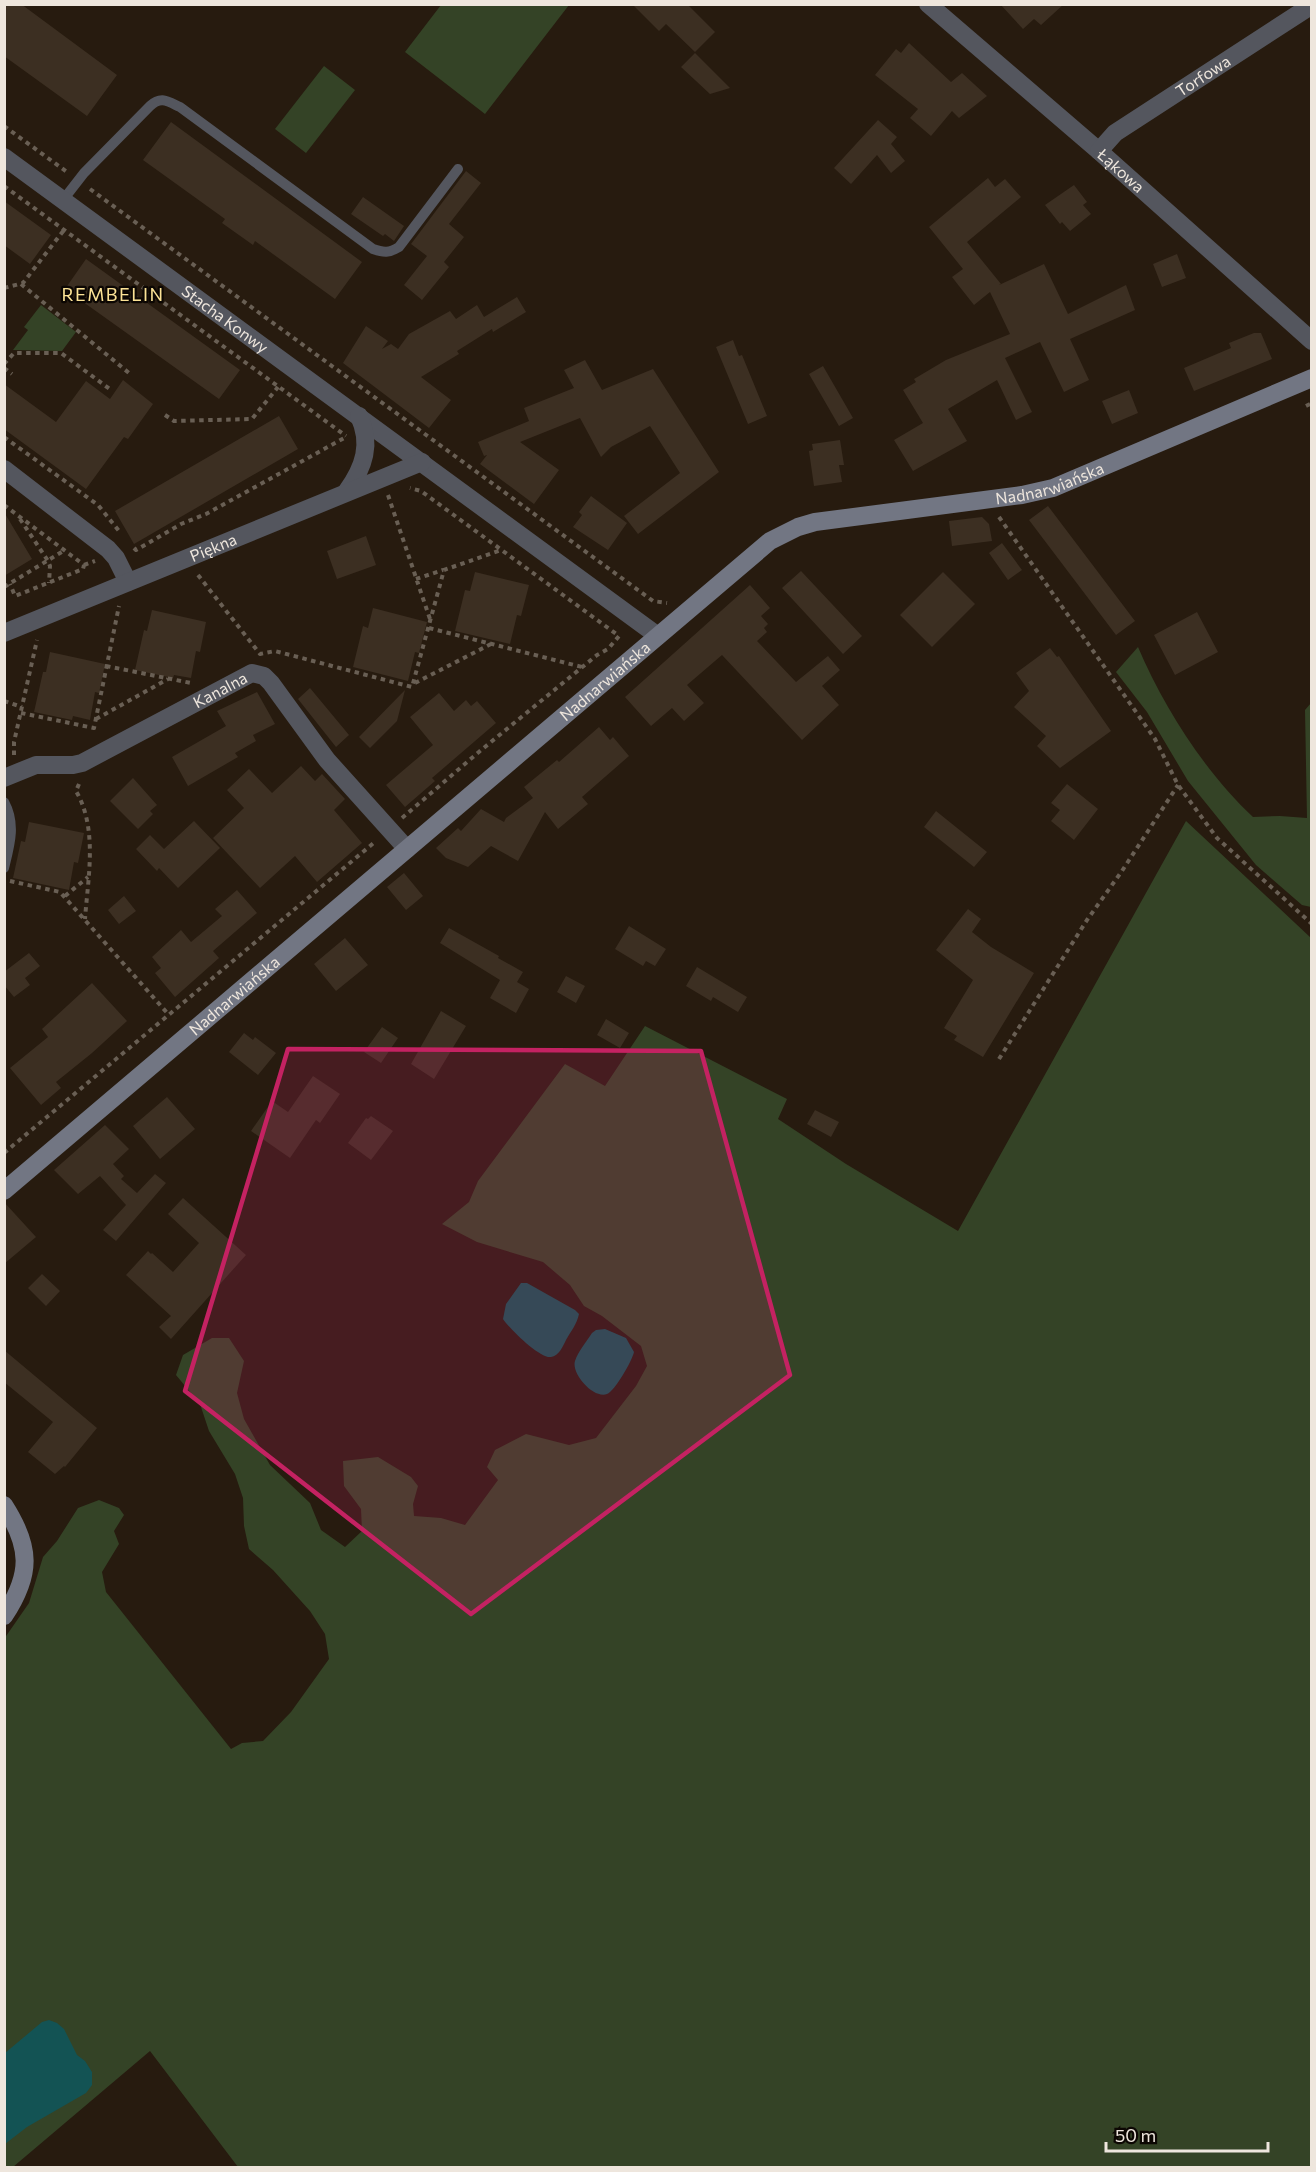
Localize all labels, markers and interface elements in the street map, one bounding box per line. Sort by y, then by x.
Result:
street label: Torfowa [1172,51,1234,100]
street label: Łąkowa [1093,144,1149,196]
street label: Stacha Konwy [178,281,272,356]
district label: REMBELIN [61,283,165,305]
street label: Nadnarwiańska [994,458,1106,507]
street label: Piękna [187,529,239,565]
street label: Nadnarwiańska [555,637,654,724]
street label: Kanalna [190,667,250,711]
street label: Nadnarwiańska [185,952,283,1039]
scale bar [1106,2115,1268,2153]
text: 50 m [1115,2124,1156,2146]

